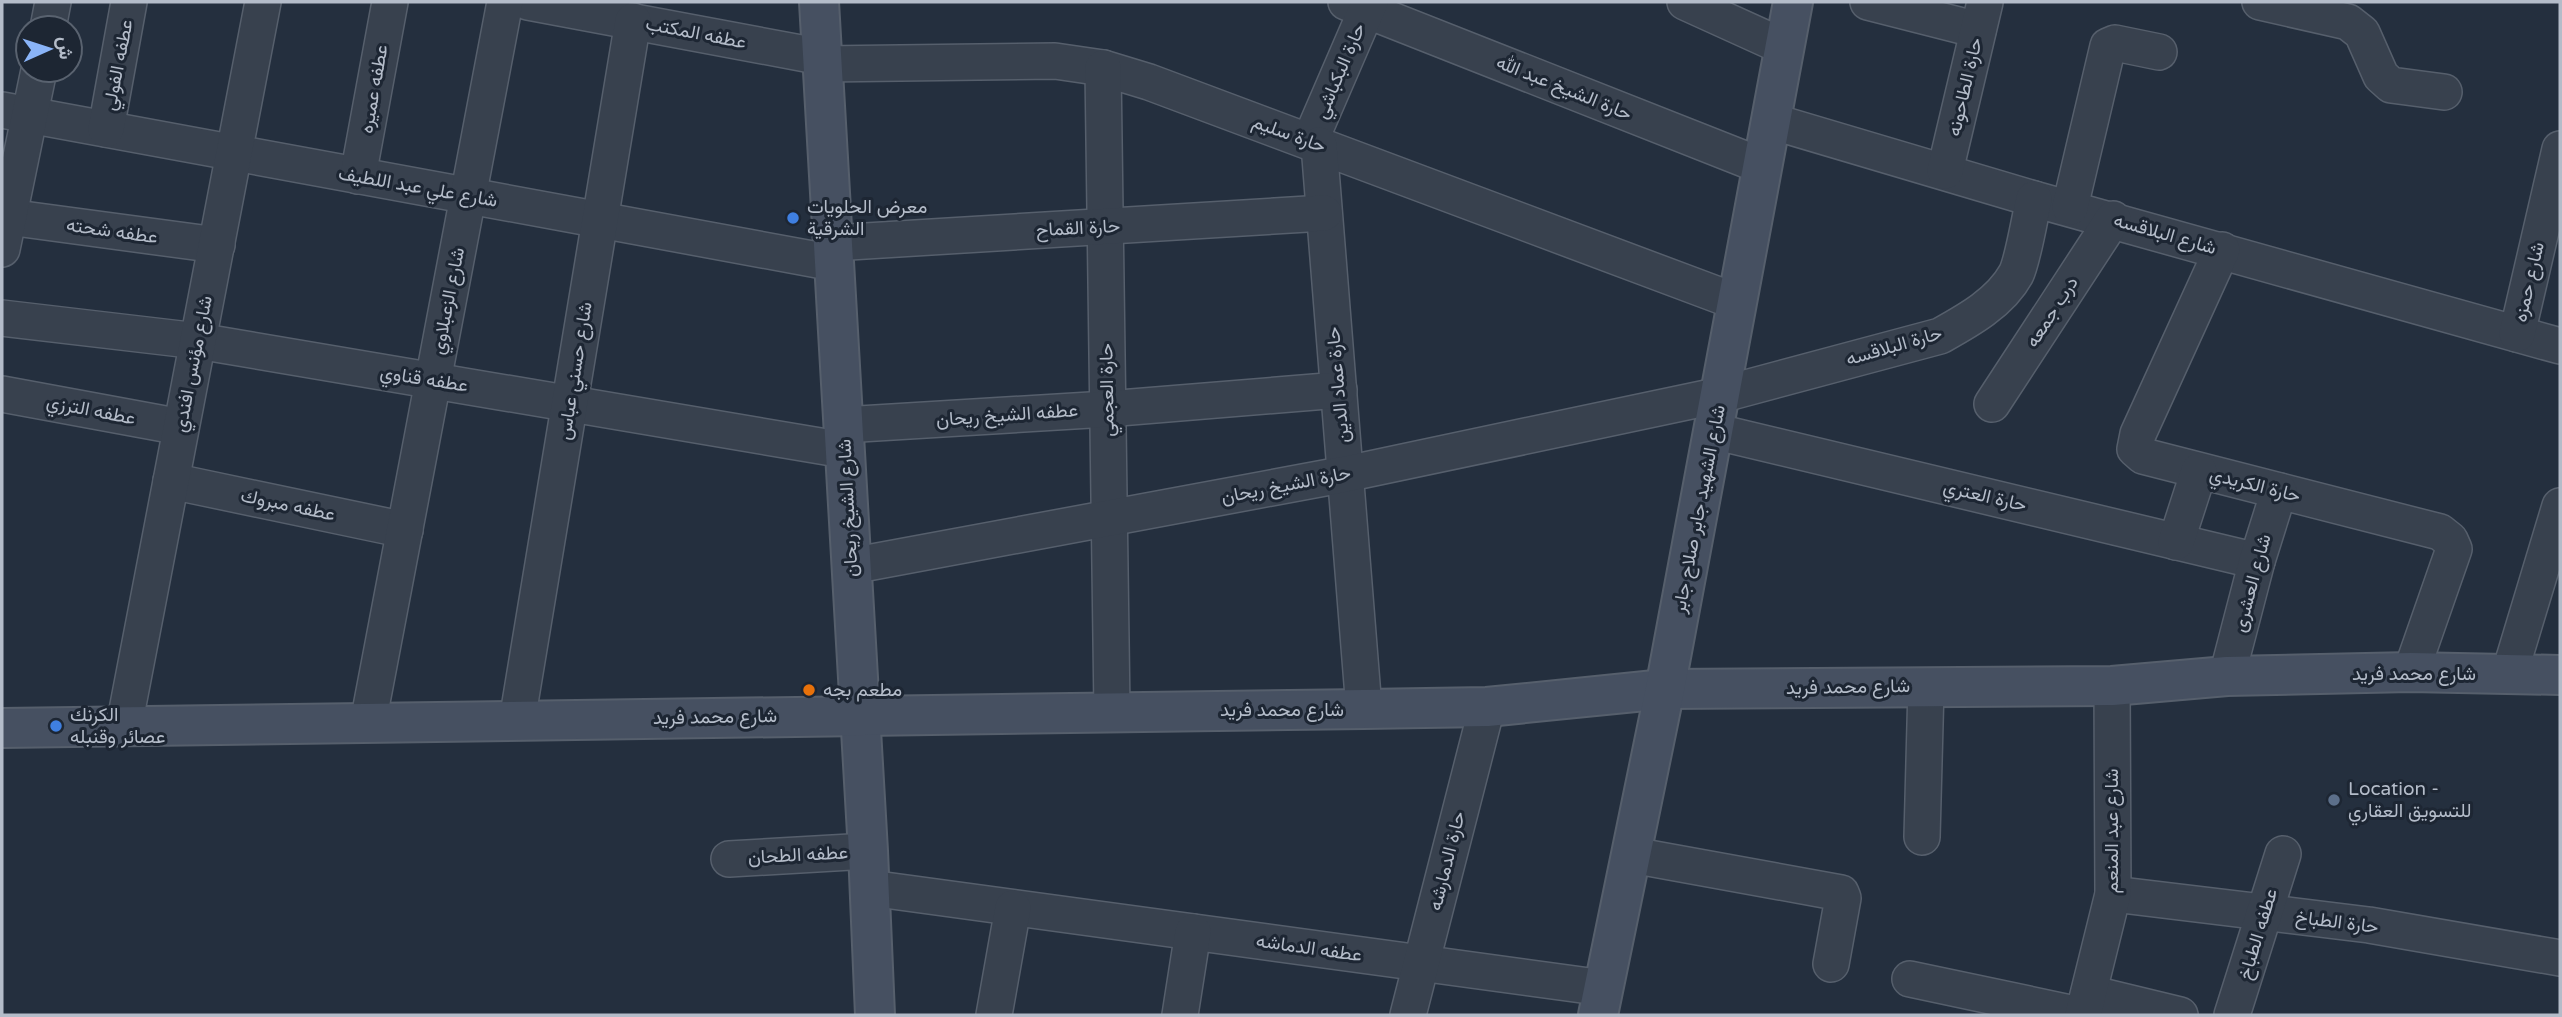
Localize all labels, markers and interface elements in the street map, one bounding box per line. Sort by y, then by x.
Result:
street label: عطفه المكتب [644,12,748,54]
north arrow [14,14,84,84]
street label: عطفه الفولي [98,17,142,113]
street label: حارة البكباشي [1310,20,1374,124]
street label: حارة الطاحونه [1943,35,1987,139]
text: ش [53,36,77,60]
street label: عطفه عميره [355,43,393,135]
street label: حارة الشيخ عبد الله [1492,51,1635,127]
street label: حارة سليم [1249,111,1329,158]
street label: شارع علي عبد اللطيف [336,162,499,216]
place label: معرض الحلويات الشرقية [807,196,927,240]
street label: شارع البلاقسه [2111,209,2219,260]
marker: معرض الحلويات الشرقية [785,210,801,226]
street label: عطفه شحته [65,214,159,248]
street label: حارة القماح [1035,215,1121,242]
street label: شارع حمزه [2509,240,2550,324]
street label: شارع الزعبلاوي [427,246,473,357]
street label: درب جمعه [2021,272,2083,352]
street label: شارع مؤنس افندي [169,294,221,435]
street label: شارع حسني عباس [553,300,601,442]
street label: حارة البلاقسه [1843,322,1945,370]
street label: حارة عماد الدين [1322,326,1354,444]
street label: حارة العجمي [1095,343,1123,437]
street label: عطفه قناوي [378,361,470,401]
street label: عطفه الترزي [44,391,138,433]
street label: عطفه الشيخ ريحان [935,399,1079,433]
street label: شارع الشهيد جابر صلاح جابر [1668,403,1731,616]
street label: شارع الشيخ ريحان [833,438,865,578]
street label: حارة الشيخ ريحان [1219,462,1353,510]
street label: حارة الكريدي [2206,463,2303,511]
street label: حارة العتري [1940,476,2029,520]
street label: عطفه مبروك [239,484,337,526]
street label: شارع العشرى [2228,532,2277,635]
street label: شارع محمد فريد [2352,663,2476,686]
street label: شارع محمد فريد [1786,675,1910,700]
place label: مطعم بجه [823,679,902,702]
marker: مطعم بجه [801,682,817,698]
street label: شارع محمد فريد [1220,699,1344,722]
place label: الكرنك عصائر وقنبله [70,704,165,748]
street label: شارع محمد فريد [653,705,777,730]
marker: الكرنك عصائر وقنبله [48,718,64,734]
street label: شارع عبد المنعم [2101,769,2124,893]
place label: Location - للتسويق العقاري [2348,778,2471,826]
marker: Location - للتسويق العقاري [2326,792,2342,808]
street label: حارة الدمارشه [1424,809,1470,913]
street label: عطفه الطحان [747,841,849,869]
street label: عطفه الطباخ [2234,886,2283,982]
street label: حارة الطباخ [2294,906,2380,939]
street label: عطفه الدماشه [1255,930,1363,966]

